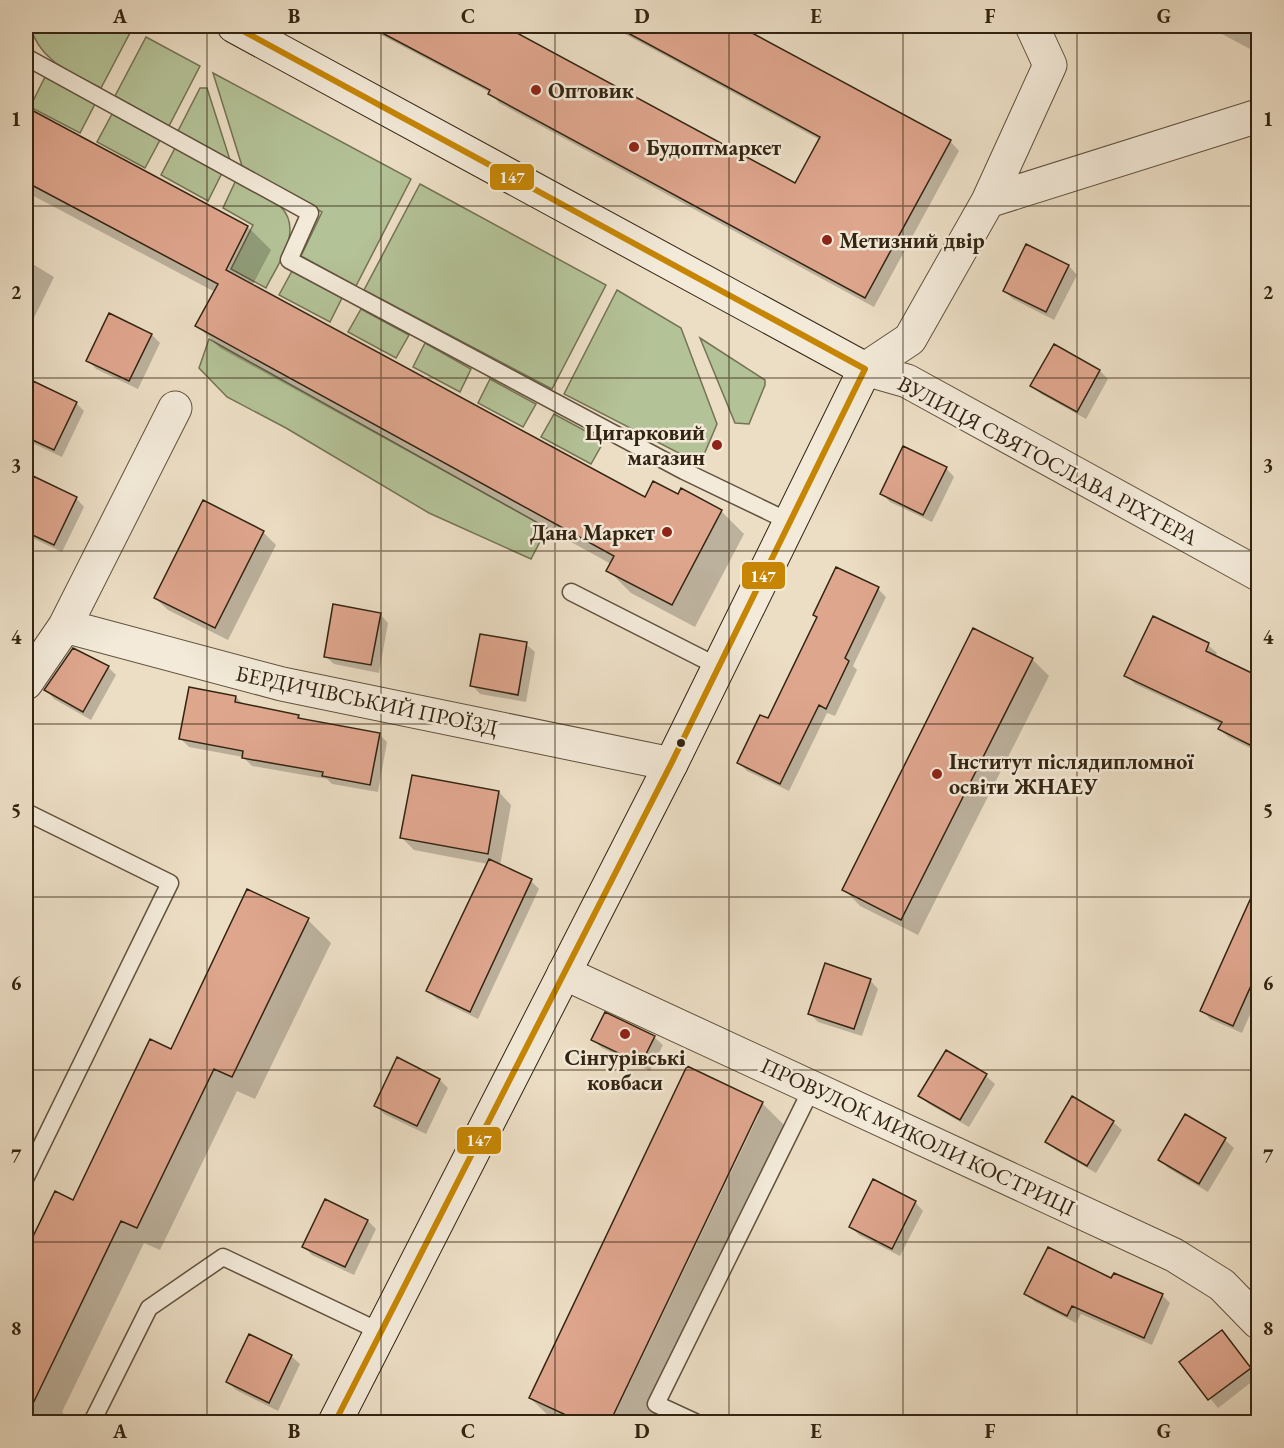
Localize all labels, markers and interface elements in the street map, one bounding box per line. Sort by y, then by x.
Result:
text: A [112,3,128,29]
text: B [288,3,300,29]
text: C [461,3,475,29]
text: D [634,3,650,29]
text: E [810,3,822,29]
text: F [985,3,996,29]
text: G [1157,3,1171,29]
place label: Оптовик [548,76,635,105]
marker: Оптовик [529,83,543,97]
text: 1 [11,106,21,132]
text: 1 [1263,106,1273,132]
place label: Будоптмаркет [646,133,781,162]
marker: Будоптмаркет [627,140,641,154]
line badge: 147 [489,163,535,191]
text: 147 [499,167,525,188]
place label: Метизний двір [839,226,985,255]
marker: Метизний двір [820,233,834,247]
text: 2 [11,279,22,305]
text: 2 [1263,279,1274,305]
street label: ВУЛИЦЯ СВЯТОСЛАВА РІХТЕРА [893,369,1203,552]
place label: Цигарковий магазин [585,418,705,472]
marker: Цигарковий магазин [710,438,724,452]
text: 3 [11,452,21,478]
text: 3 [1263,452,1273,478]
place label: Дана Маркет [530,518,655,547]
marker: Дана Маркет [660,525,674,539]
line badge: 147 [741,561,786,590]
text: 147 [750,566,776,587]
text: 4 [11,624,22,650]
text: 4 [1263,624,1274,650]
street label: БЕРДИЧІВСЬКИЙ ПРОЇЗД [233,658,501,742]
unlabelled marker [675,737,687,749]
place label: Інститут післядипломної освіти ЖНАЕУ [949,747,1194,801]
marker: Інститут післядипломної освіти ЖНАЕУ [930,767,944,781]
text: 5 [11,797,21,823]
text: 5 [1263,797,1273,823]
text: 6 [11,970,22,996]
text: 6 [1263,970,1274,996]
marker: Сінгурівські ковбаси [618,1027,632,1041]
place label: Сінгурівські ковбаси [564,1043,686,1097]
street label: ПРОВУЛОК МИКОЛИ КОСТРИЦІ [756,1051,1080,1222]
line badge: 147 [456,1126,502,1155]
text: 147 [466,1130,492,1151]
text: 7 [11,1143,22,1169]
text: 7 [1263,1143,1274,1169]
text: 8 [11,1315,21,1341]
text: 8 [1263,1315,1273,1341]
text: A [112,1418,128,1444]
text: B [288,1418,300,1444]
text: C [461,1418,475,1444]
text: D [634,1418,650,1444]
text: E [810,1418,822,1444]
text: F [985,1418,996,1444]
text: G [1157,1418,1171,1444]

